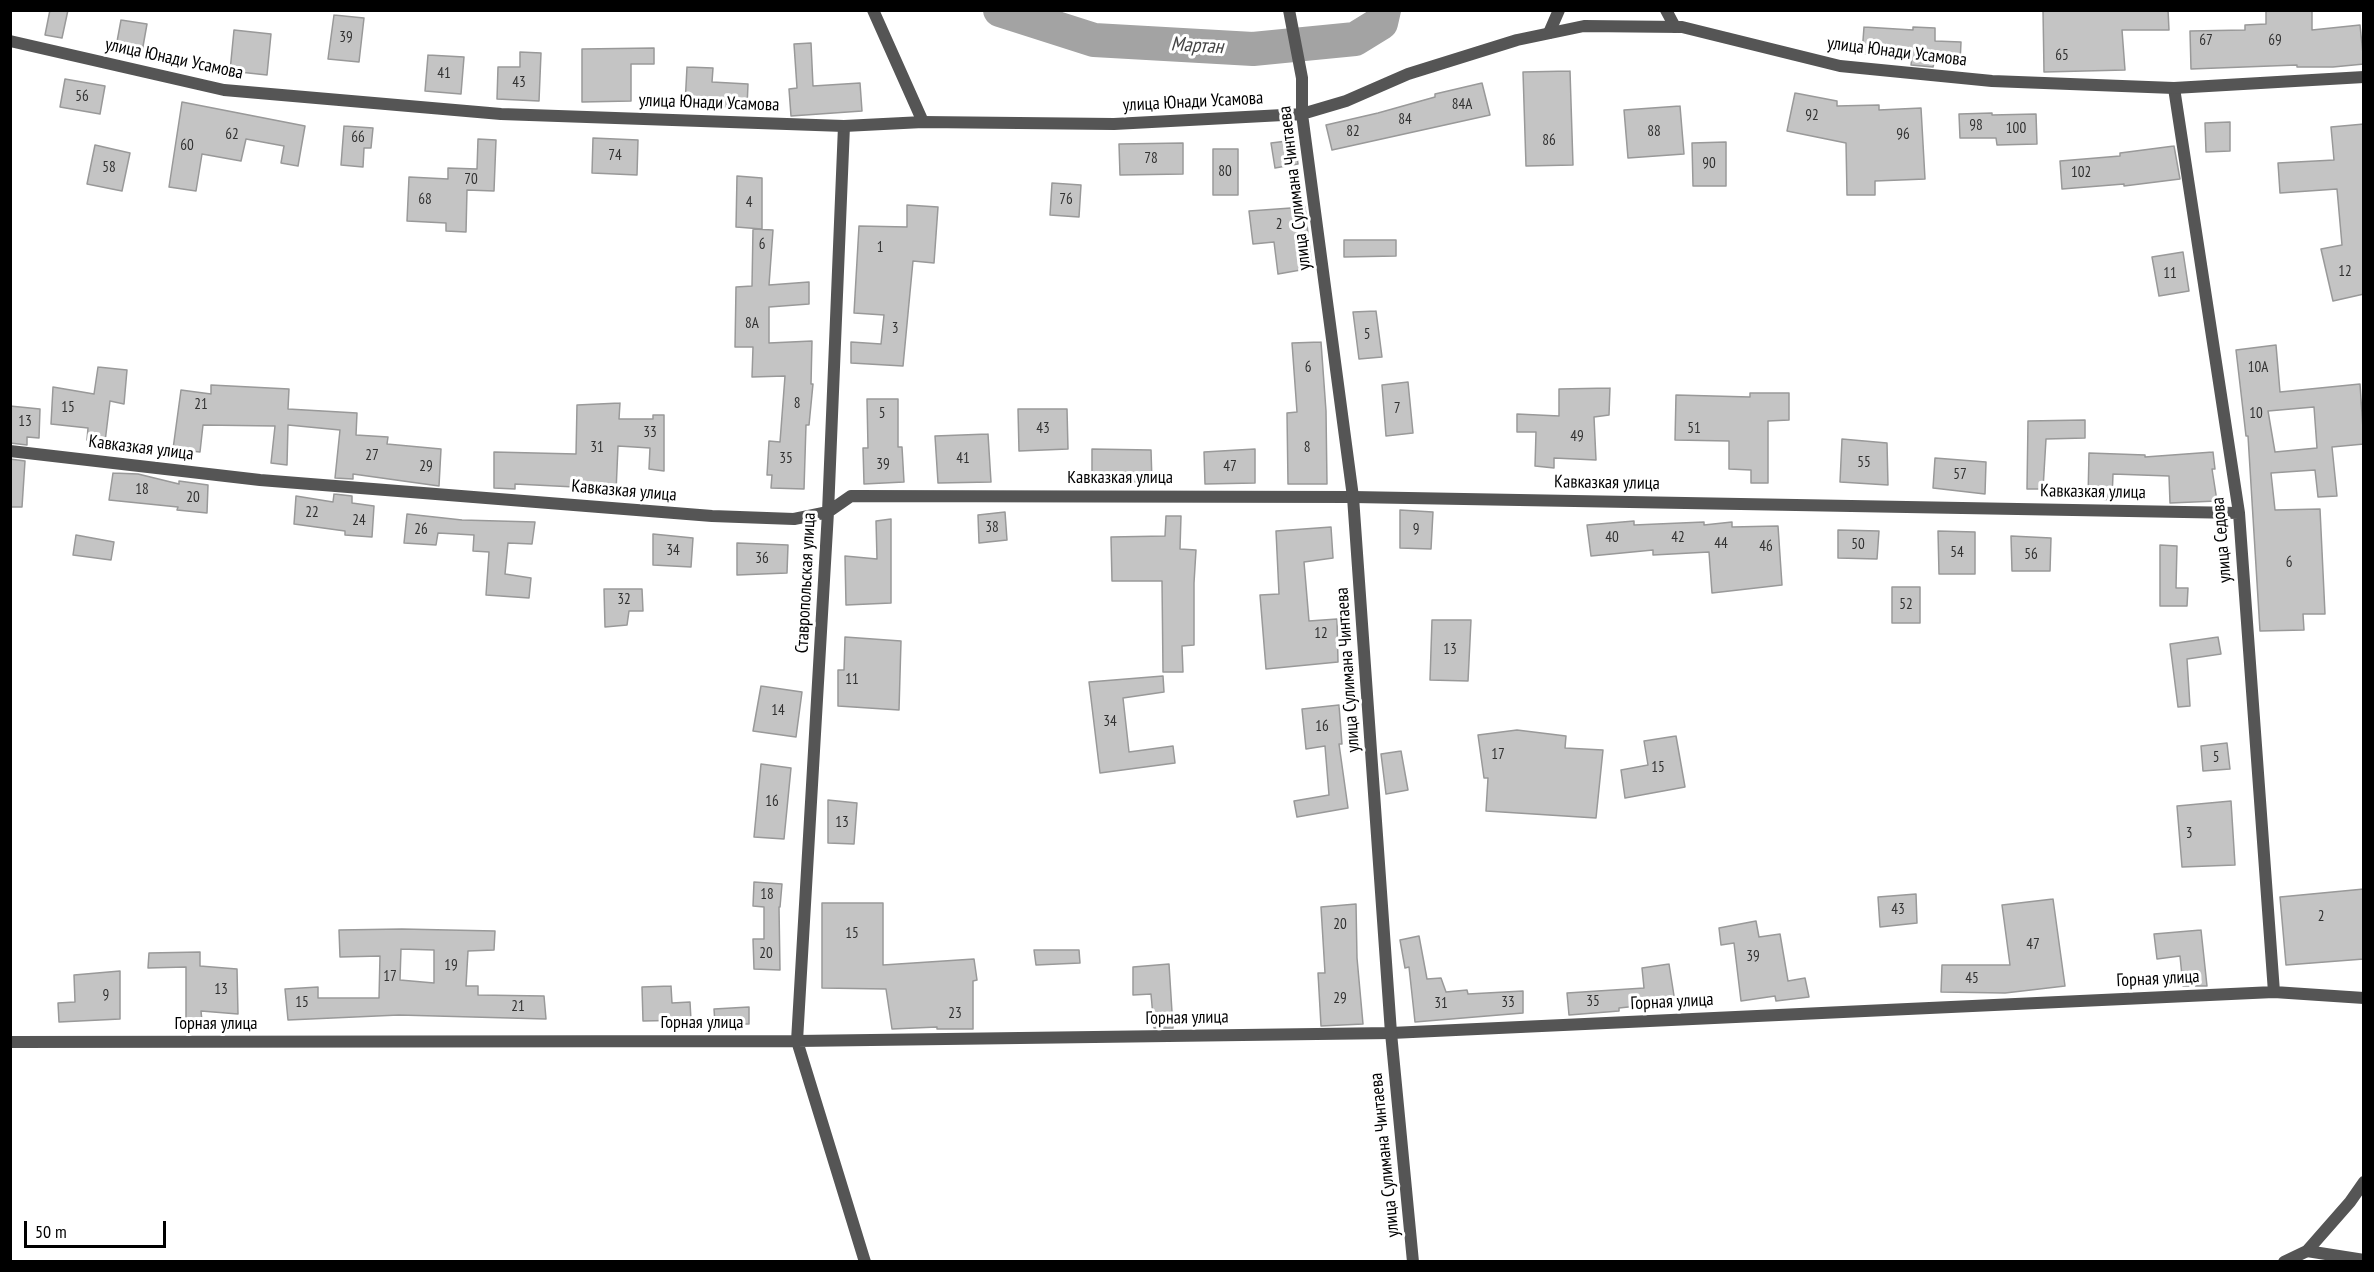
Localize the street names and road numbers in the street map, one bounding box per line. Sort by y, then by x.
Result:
street label: улица Юнади Усамова [1826,33,1968,71]
street label: улица Юнади Усамова [103,34,245,84]
street label: улица Юнади Усамова [1122,88,1264,116]
street label: улица Юнади Усамова [638,90,780,116]
street label: улица Сулимана Чинтаева [1274,105,1316,271]
street label: Кавказкая улица [87,431,195,465]
street label: Кавказкая улица [1067,467,1173,489]
street label: Кавказкая улица [1554,471,1660,495]
street label: Кавказкая улица [570,476,678,506]
street label: Кавказкая улица [2040,480,2146,504]
street label: улица Седова [2208,496,2236,584]
street label: Ставропольская улица [792,512,820,654]
street label: улица Сулимана Чинтаева [1331,587,1365,753]
street label: Горная улица [2116,966,2200,992]
street label: Горная улица [1630,989,1714,1015]
street label: Горная улица [1145,1006,1229,1030]
street label: Горная улица [660,1012,744,1034]
street label: Горная улица [174,1013,258,1035]
street label: улица Сулимана Чинтаева [1366,1072,1404,1238]

